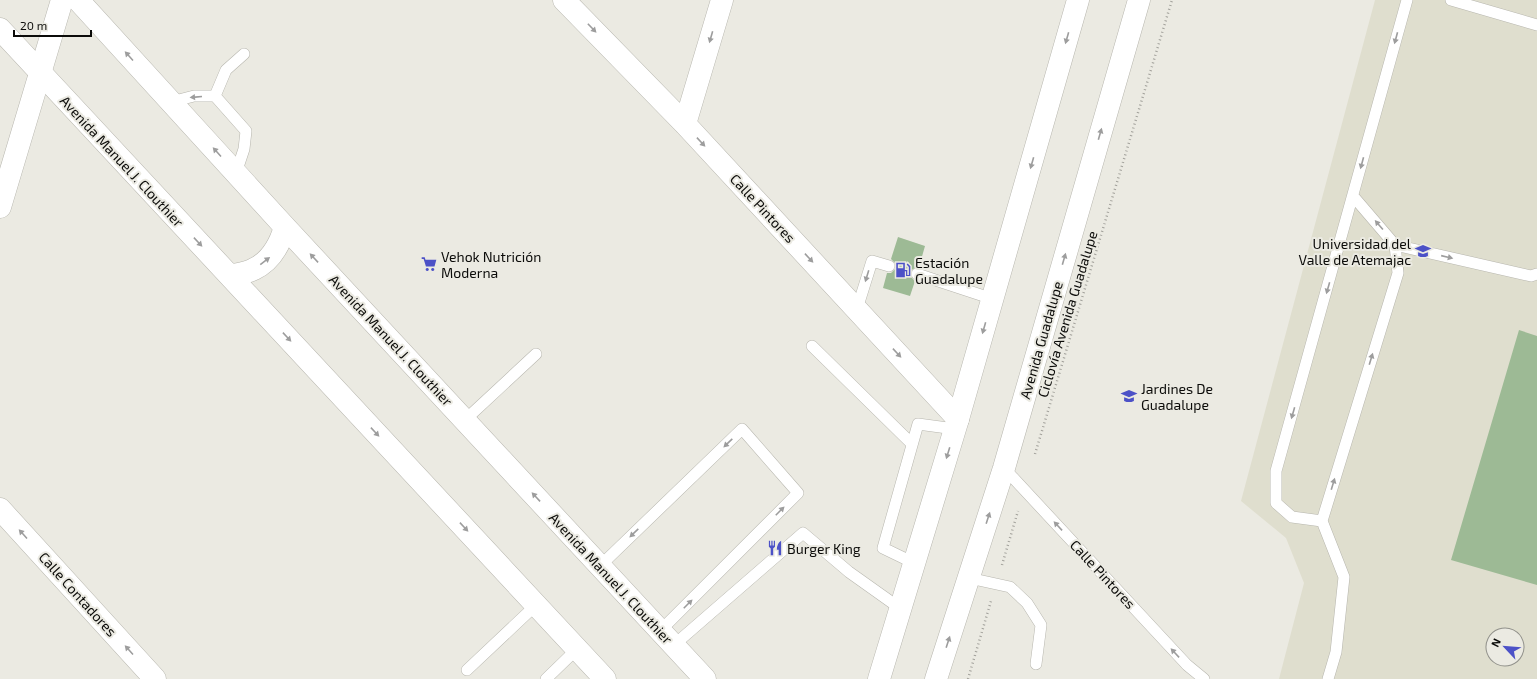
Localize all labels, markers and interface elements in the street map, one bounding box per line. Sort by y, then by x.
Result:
scale bar [14,12,91,38]
text: 20 m [20,18,47,32]
one-way arrow [587,23,596,33]
one-way arrow [1393,31,1399,44]
one-way arrow [708,32,714,44]
one-way arrow [1064,32,1070,44]
one-way arrow [125,51,134,60]
street label: Avenida Manuel J. Clouthier [57,92,188,230]
one-way arrow [190,93,202,100]
one-way arrow [1097,128,1103,140]
one-way arrow [696,137,706,147]
one-way arrow [213,147,222,156]
one-way arrow [1029,157,1035,169]
one-way arrow [1359,157,1365,169]
street label: Calle Pintores [727,170,799,246]
one-way arrow [1374,220,1383,231]
street label: Ciclovía Avenida Guadalupe [1034,228,1100,400]
place label: Universidad del Valle de Atemajac [1299,235,1412,268]
one-way arrow [193,237,203,247]
school or university icon: Universidad del Valle de Atemajac [1414,242,1432,260]
place label: Vehok Nutrición Moderna [441,248,541,281]
one-way arrow [309,253,319,263]
one-way arrow [804,253,813,262]
one-way arrow [1061,253,1067,265]
place label: Estación Guadalupe [915,254,983,287]
one-way arrow [1441,254,1453,260]
supermarket icon: Vehok Nutrición Moderna [420,255,438,273]
one-way arrow [259,257,270,265]
fuel station icon: Estación Guadalupe [894,261,912,279]
street label: Avenida Manuel J. Clouthier [326,271,457,409]
one-way arrow [864,271,870,283]
street label: Avenida Guadalupe [1016,279,1066,401]
one-way arrow [1325,282,1331,294]
one-way arrow [981,322,987,334]
one-way arrow [282,332,291,342]
one-way arrow [892,348,902,358]
one-way arrow [1368,353,1374,365]
place label: Jardines De Guadalupe [1141,380,1213,413]
school or university icon: Jardines De Guadalupe [1120,387,1138,405]
one-way arrow [1290,407,1296,419]
one-way arrow [370,427,380,437]
one-way arrow [723,438,733,448]
one-way arrow [945,447,951,459]
one-way arrow [1330,477,1336,489]
one-way arrow [531,492,541,502]
one-way arrow [775,506,785,516]
street label: Avenida Manuel J. Clouthier [546,509,677,647]
one-way arrow [985,512,991,524]
one-way arrow [459,522,468,532]
one-way arrow [1054,522,1063,531]
one-way arrow [18,528,27,539]
one-way arrow [629,529,639,538]
street label: Calle Pintores [1067,536,1139,612]
restaurant icon: Burger King [766,539,784,557]
place label: Burger King [787,540,861,557]
street label: Calle Contadores [36,548,120,640]
one-way arrow [683,599,693,608]
north arrow [1485,627,1525,667]
one-way arrow [945,636,951,648]
text: N [1488,636,1503,649]
one-way arrow [124,645,134,655]
one-way arrow [1171,648,1180,657]

